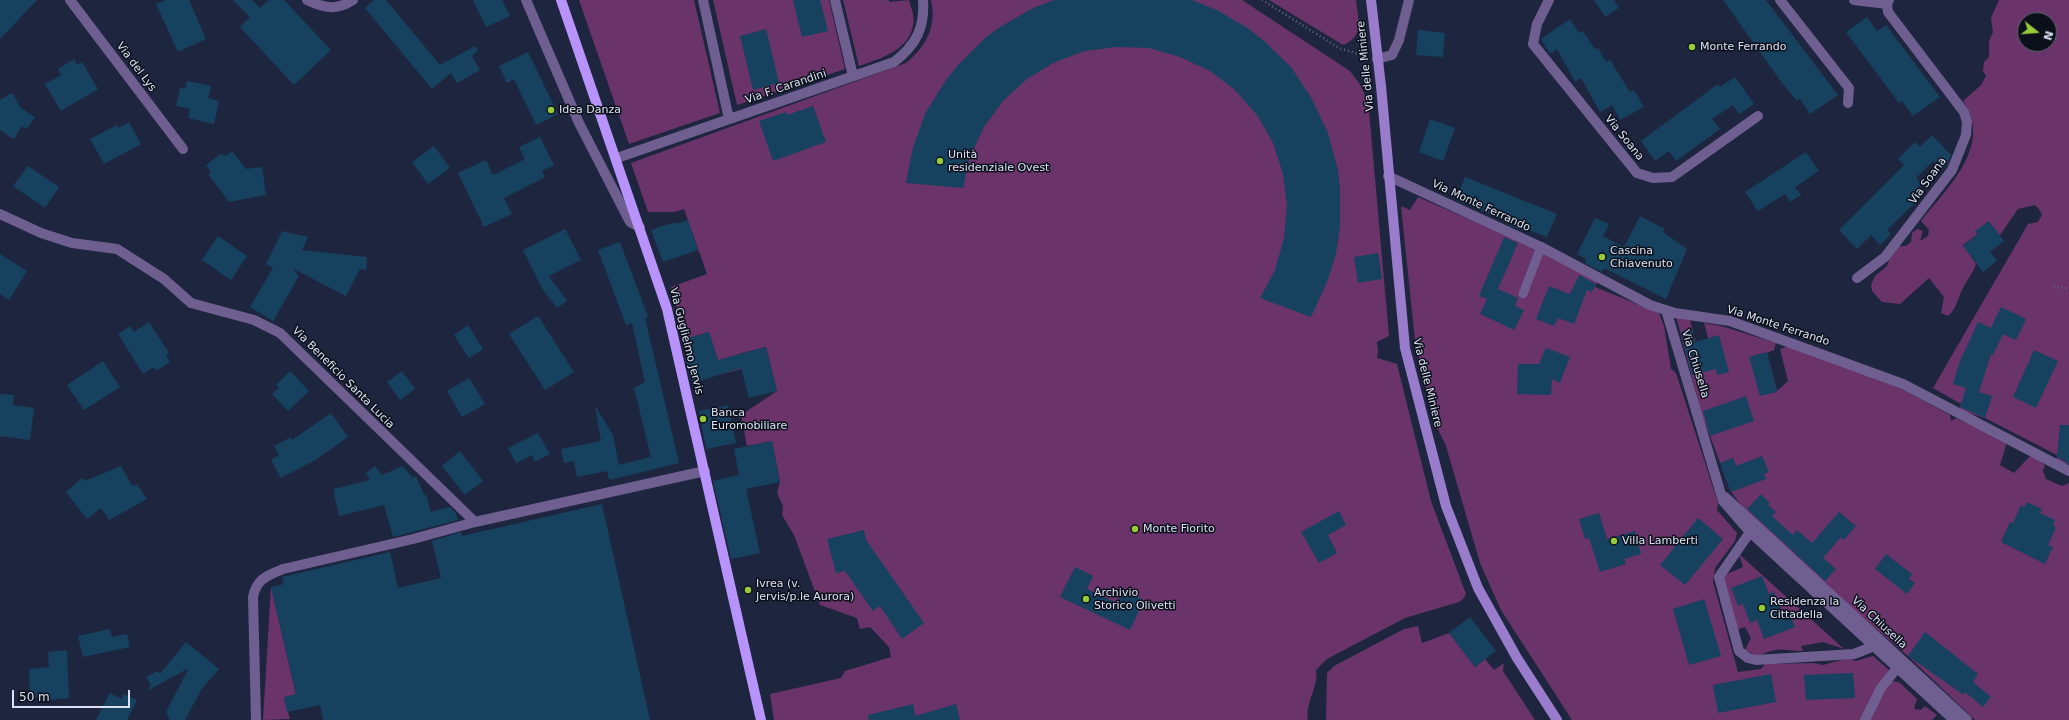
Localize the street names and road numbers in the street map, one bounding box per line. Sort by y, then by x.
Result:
street label: Via delle Miniere [1355,20,1377,112]
street label: Via del Lys [113,40,159,94]
street label: Via F. Carandini [744,67,828,107]
street label: Via Soana [1602,113,1646,163]
street label: Via Soana [1907,155,1949,207]
street label: Via Monte Ferrando [1430,177,1532,235]
street label: Via Guglielmo Jervis [666,286,706,396]
street label: Via Monte Ferrando [1725,303,1831,349]
street label: Via Beneficio Santa Lucia [289,324,397,432]
street label: Via Chiusella [1678,328,1712,400]
street label: Via delle Miniere [1410,337,1444,429]
street label: Via Chiusella [1849,594,1909,652]

